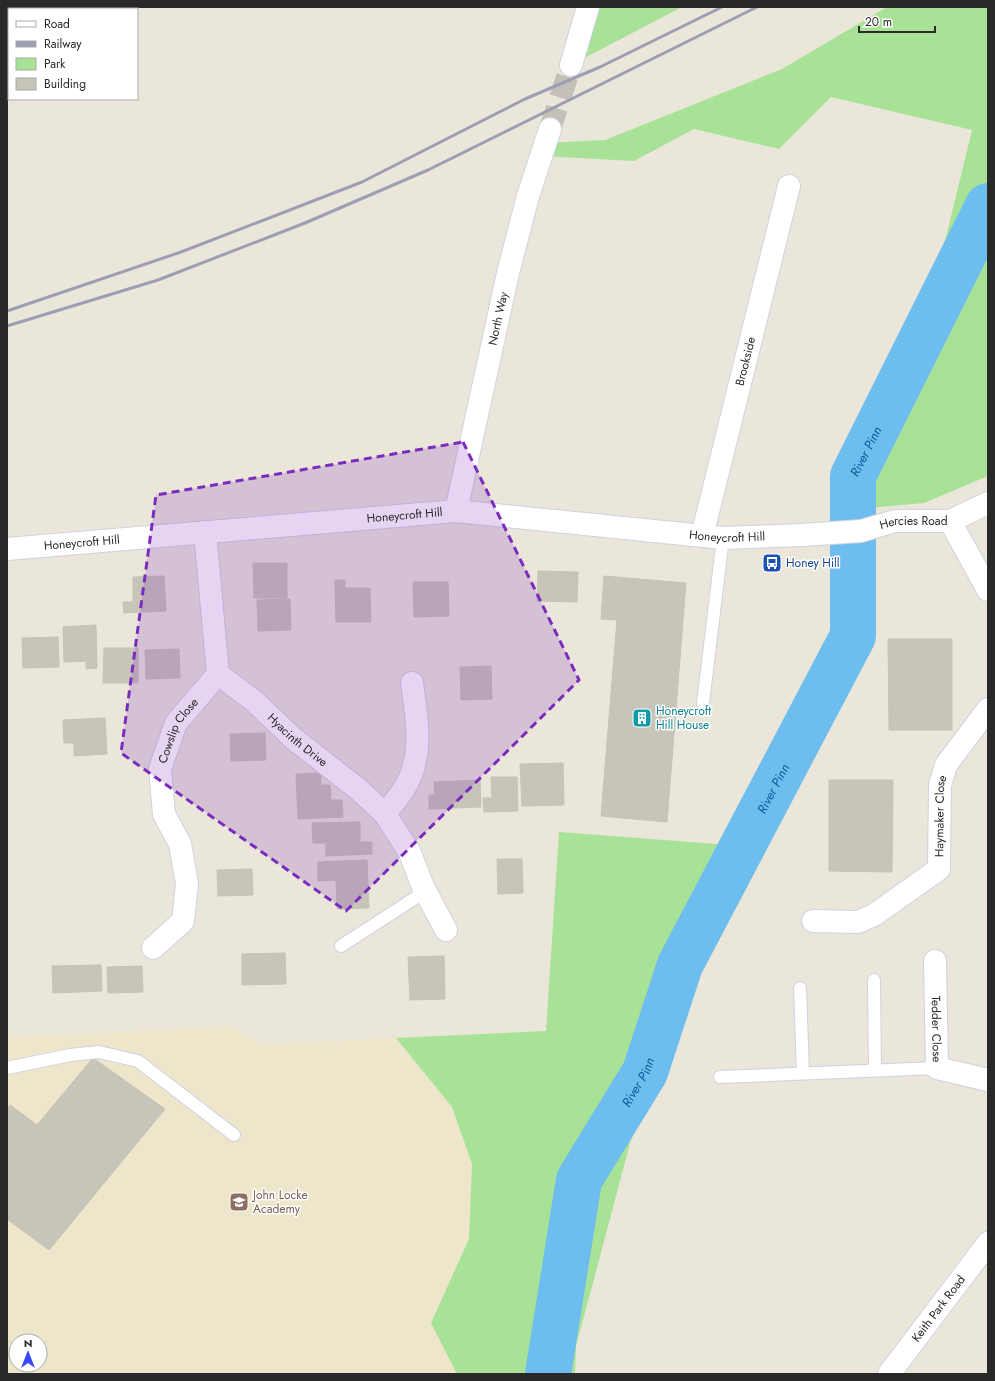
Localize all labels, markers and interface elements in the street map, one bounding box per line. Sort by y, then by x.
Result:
legend [8,8,138,100]
scale bar [859,8,935,34]
text: 20 m [865,13,892,31]
text: Road [44,15,70,33]
text: Railway [44,35,82,53]
text: Park [44,55,66,73]
text: Building [44,75,86,93]
street label: North Way [483,289,513,347]
street label: Brookside [731,335,760,388]
water label: River Pinn [845,423,887,480]
street label: Honeycroft Hill [366,503,443,528]
street label: Hercies Road [877,512,947,534]
street label: Honeycroft Hill [688,526,765,547]
street label: Honeycroft Hill [43,531,120,555]
bus stop icon: Honey Hill [761,552,783,574]
place label: Honey Hill [786,554,840,572]
street label: Cowslip Close [154,694,202,766]
place label: Honeycroft Hill House [656,702,711,734]
building icon: Honeycroft Hill House [631,707,653,729]
street label: Hyacinth Drive [263,709,331,771]
water label: River Pinn [752,760,794,817]
street label: Haymaker Close [930,773,952,857]
street label: Tedder Close [927,995,946,1063]
water label: River Pinn [617,1055,659,1110]
place label: John Locke Academy [251,1186,308,1218]
school or university icon: John Locke Academy [228,1191,250,1213]
street label: Keith Park Road [907,1271,970,1346]
north arrow [8,1333,48,1373]
text: N [24,1335,32,1351]

